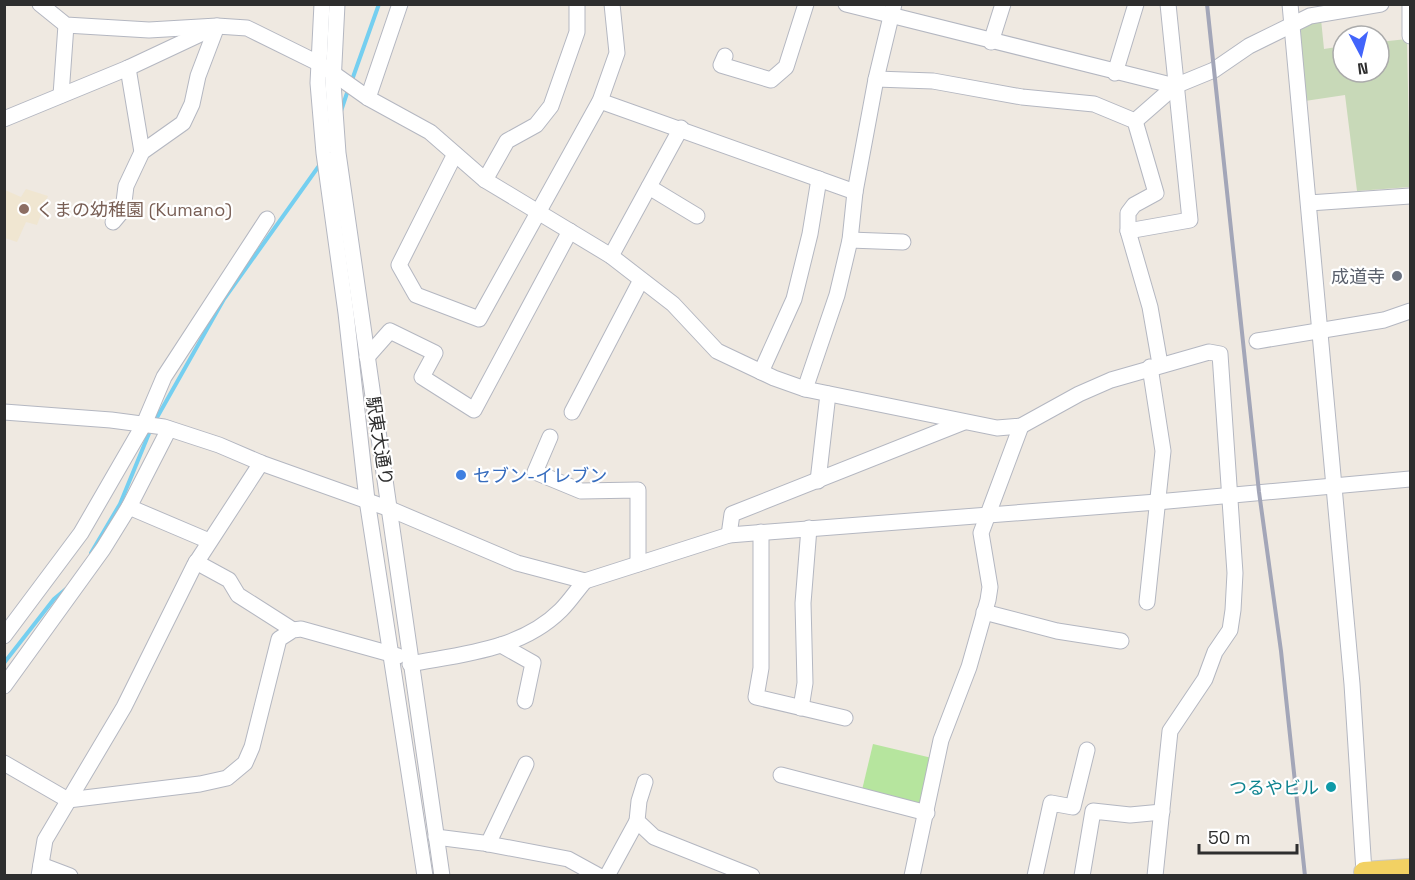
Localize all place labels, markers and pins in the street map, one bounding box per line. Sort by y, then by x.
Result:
place label: くまの幼稚園 (Kumano) [36,198,232,221]
marker: くまの幼稚園 (Kumano) [17,202,31,216]
place label: 成道寺 [1331,265,1385,288]
marker: 成道寺 [1390,269,1404,283]
place label: セブン-イレブン [473,464,607,487]
marker: セブン-イレブン [454,468,468,482]
place label: つるやビル [1229,776,1319,799]
marker: つるやビル [1324,780,1338,794]

